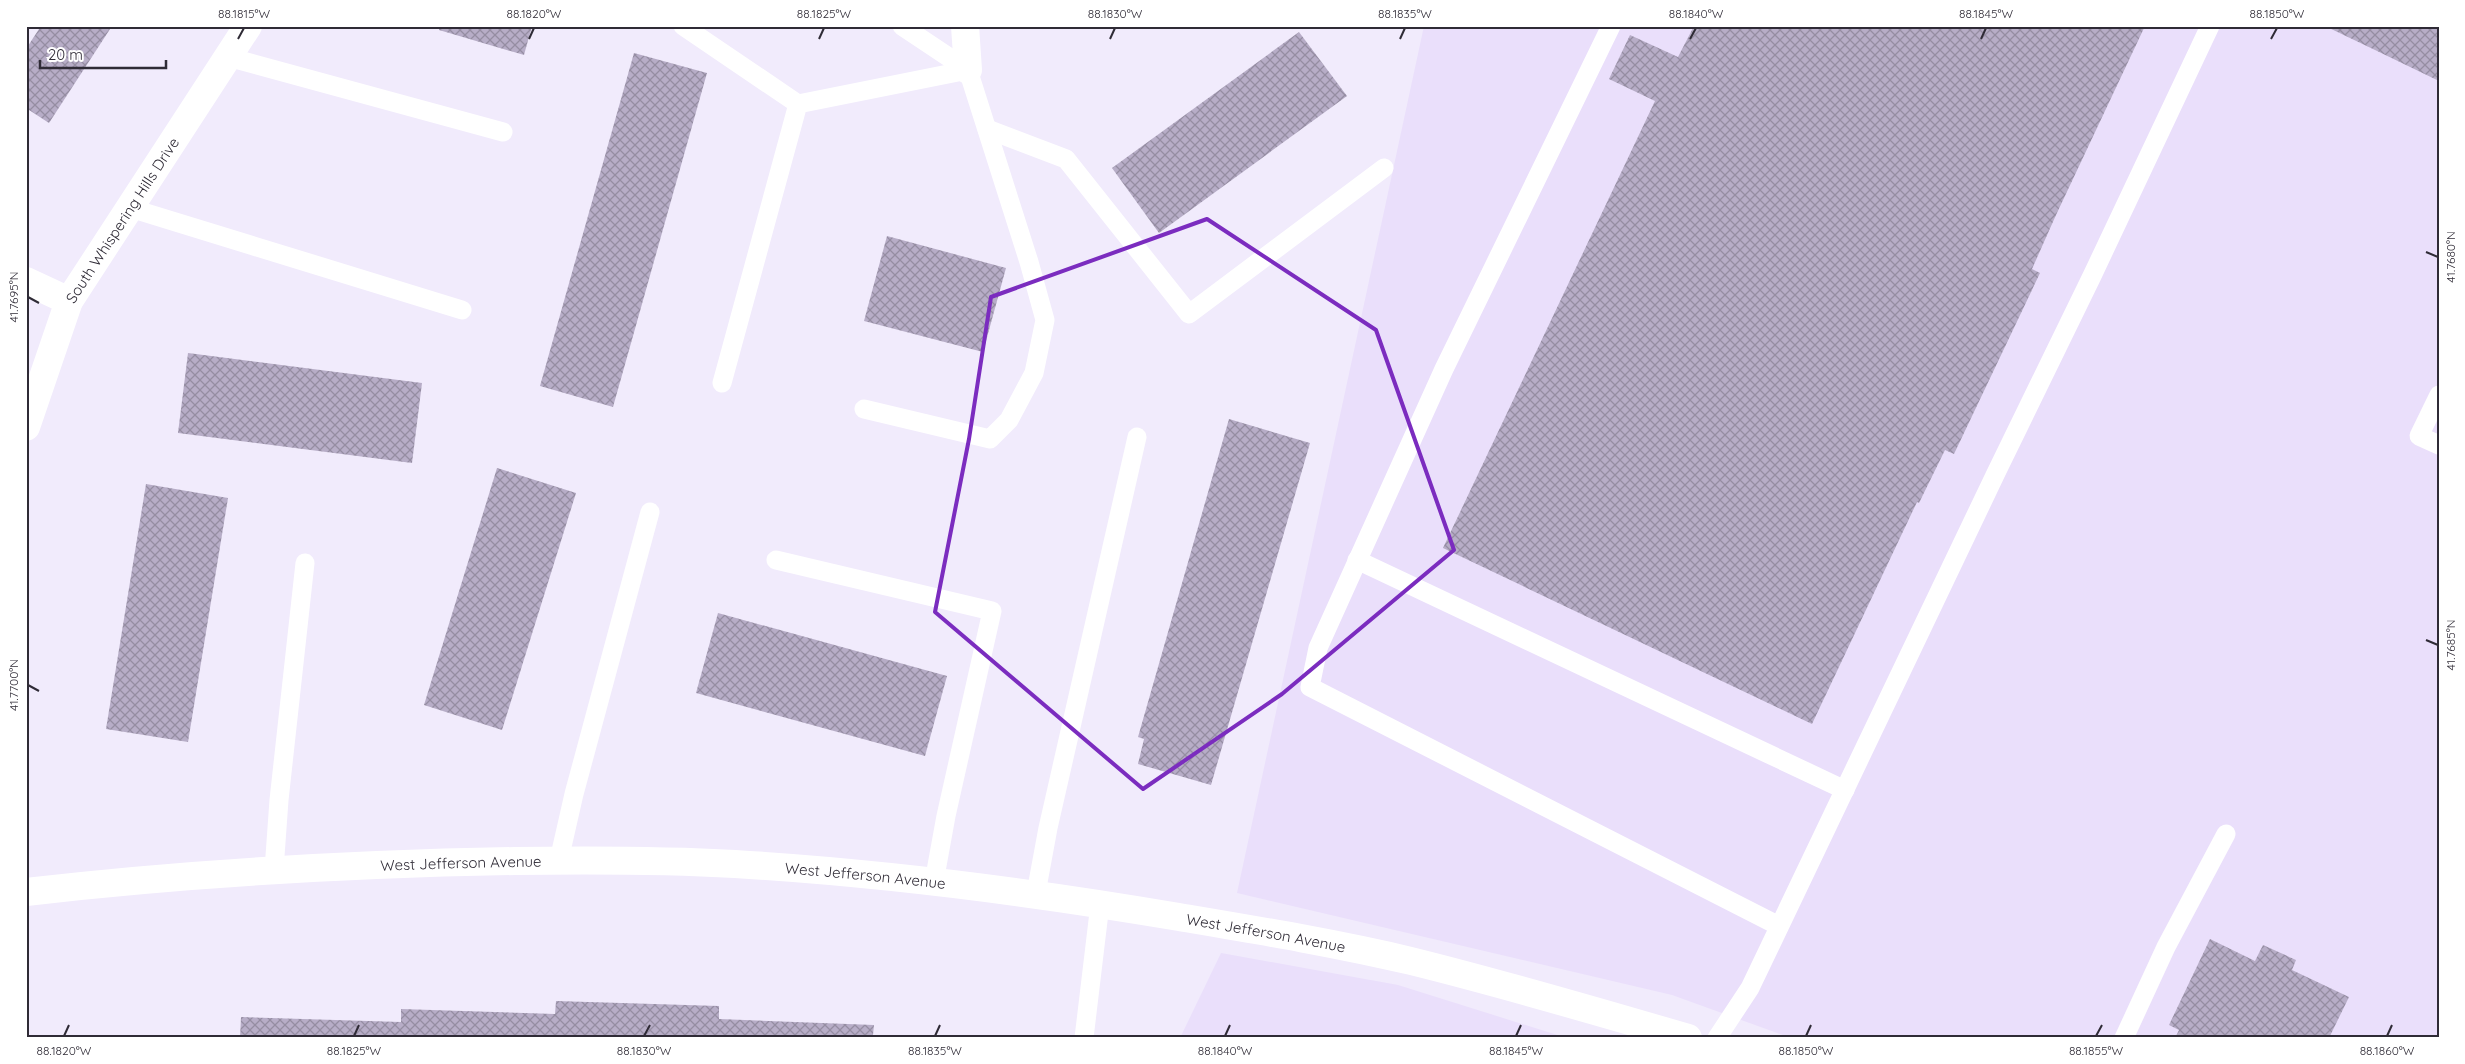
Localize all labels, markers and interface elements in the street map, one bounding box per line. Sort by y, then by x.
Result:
text: 88.1815°W [218,6,270,21]
text: 88.1820°W [507,6,562,21]
text: 88.1825°W [797,6,852,21]
text: 88.1830°W [1088,6,1143,21]
text: 88.1835°W [1378,6,1432,21]
text: 88.1840°W [1669,6,1724,21]
text: 88.1845°W [1959,6,2013,21]
text: 88.1850°W [2250,6,2305,21]
scale bar [40,38,166,70]
text: 20 m [48,45,83,64]
street label: South Whispering Hills Drive [61,133,183,306]
text: 41.7680°N [2443,231,2458,283]
text: 41.7695°N [6,271,21,323]
text: 41.7685°N [2443,620,2458,670]
text: 41.7700°N [6,659,21,711]
street label: West Jefferson Avenue [380,851,542,874]
street label: West Jefferson Avenue [784,858,947,892]
street label: West Jefferson Avenue [1185,909,1347,956]
text: 88.1820°W [37,1043,92,1058]
text: 88.1825°W [327,1043,382,1058]
text: 88.1830°W [617,1043,672,1058]
text: 88.1835°W [908,1043,962,1058]
text: 88.1840°W [1198,1043,1253,1058]
text: 88.1845°W [1489,1043,1543,1058]
text: 88.1850°W [1779,1043,1834,1058]
text: 88.1855°W [2069,1043,2124,1058]
text: 88.1860°W [2360,1043,2415,1058]

